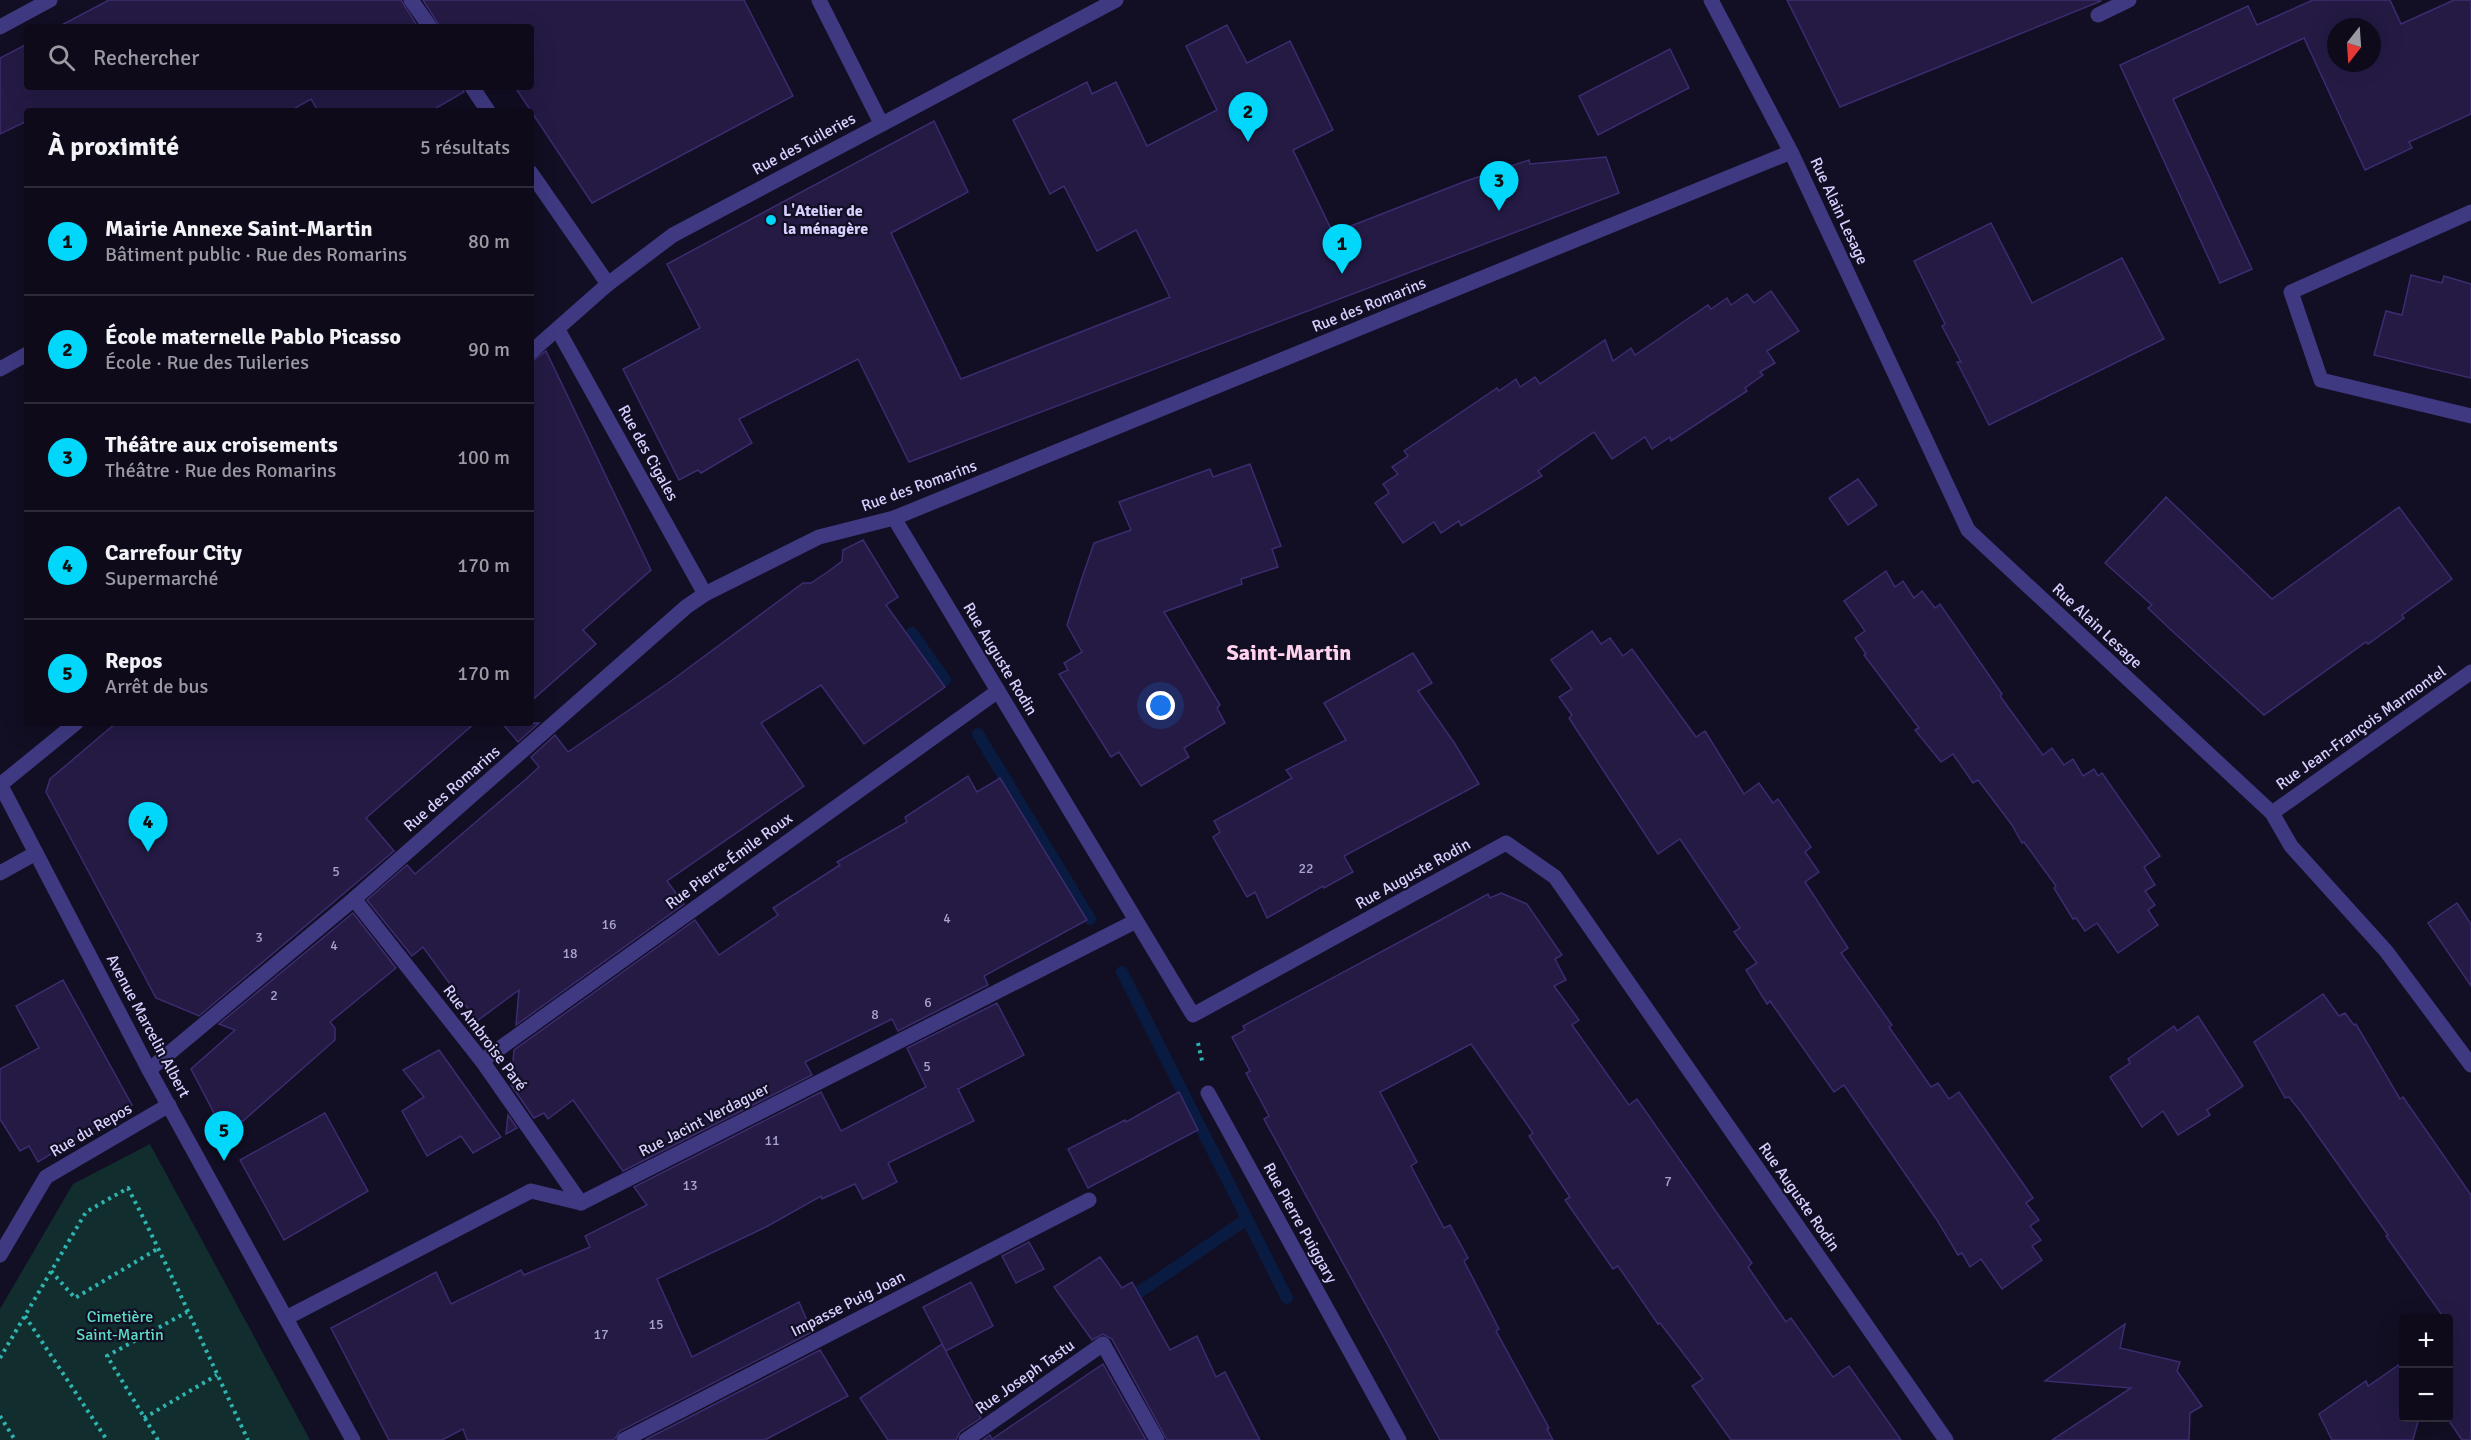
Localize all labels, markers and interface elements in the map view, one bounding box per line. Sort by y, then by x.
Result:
north arrow [2327,18,2381,72]
search box [24,24,534,90]
icon: search [45,41,78,74]
text: Rechercher [93,44,199,71]
pin: 2 [1228,92,1268,142]
street label: Rue des Tuileries [749,108,859,180]
text: À proximité [48,131,179,163]
text: 5 résultats [420,135,510,160]
street label: Rue Alain Lesage [1805,154,1873,268]
pin: 3 [1480,162,1518,211]
place label: L'Atelier de la ménagère [783,201,868,239]
marker: L'Atelier de la ménagère [764,213,778,227]
text: Mairie Annexe Saint-Martin [105,215,373,242]
pin: 1 [1322,224,1362,274]
text: 1 [62,229,73,254]
text: 80 m [468,229,510,254]
text: Bâtiment public · Rue des Romarins [105,242,407,267]
street label: Rue des Romarins [1309,273,1429,337]
text: École maternelle Pablo Picasso [105,323,401,350]
text: 2 [62,337,73,362]
text: 90 m [468,337,510,362]
text: École · Rue des Tuileries [105,350,309,375]
street label: Rue des Cigales [613,402,683,504]
text: Théâtre aux croisements [105,431,338,458]
text: 3 [62,445,73,470]
text: 100 m [457,445,510,470]
street label: Rue des Romarins [859,456,979,516]
text: Théâtre · Rue des Romarins [105,458,336,483]
text: Carrefour City [105,539,242,566]
text: 4 [62,553,73,578]
text: 170 m [457,553,510,578]
text: Supermarché [105,566,218,591]
street label: Rue Alain Lesage [2048,579,2146,673]
street label: Rue Auguste Rodin [958,599,1042,719]
district label: Saint-Martin [1227,639,1351,666]
text: Repos [105,647,162,674]
text: 5 [62,661,73,686]
text: 170 m [457,661,510,686]
street label: Rue Jean-François Marmontel [2272,661,2450,794]
text: Arrêt de bus [105,674,208,699]
your location [1146,691,1175,720]
street label: Rue des Romarins [400,742,504,836]
pin: 4 [128,802,168,852]
street label: Rue Pierre-Émile Roux [662,808,797,914]
street label: Rue Auguste Rodin [1352,834,1474,914]
house number: 22 [1298,860,1314,877]
house number: 5 [332,863,340,880]
house number: 4 [943,910,951,927]
house number: 16 [601,916,617,933]
house number: 3 [255,929,263,946]
house number: 4 [330,937,338,954]
house number: 18 [562,945,578,962]
street label: Avenue Marcelin Albert [102,951,194,1101]
street label: Rue Ambroise Paré [439,981,531,1095]
house number: 2 [270,987,278,1004]
house number: 6 [924,994,932,1011]
house number: 8 [871,1006,879,1023]
house number: 5 [923,1058,931,1075]
street label: Rue Jacint Verdaguer [635,1078,773,1162]
street label: Rue du Repos [46,1098,136,1162]
pin: 5 [204,1112,244,1161]
house number: 11 [764,1132,780,1149]
street label: Rue Auguste Rodin [1754,1139,1844,1255]
street label: Rue Pierre Puiggary [1259,1159,1342,1287]
house number: 7 [1664,1173,1672,1190]
house number: 13 [682,1177,698,1194]
street label: Impasse Puig Joan [787,1267,909,1341]
park label: Cimetière Saint-Martin [76,1307,164,1345]
map controls [2399,1314,2453,1422]
button: + [2399,1314,2453,1368]
house number: 15 [648,1316,664,1333]
house number: 17 [593,1326,609,1343]
street label: Rue Joseph Tastu [971,1335,1079,1419]
button: − [2399,1368,2453,1422]

